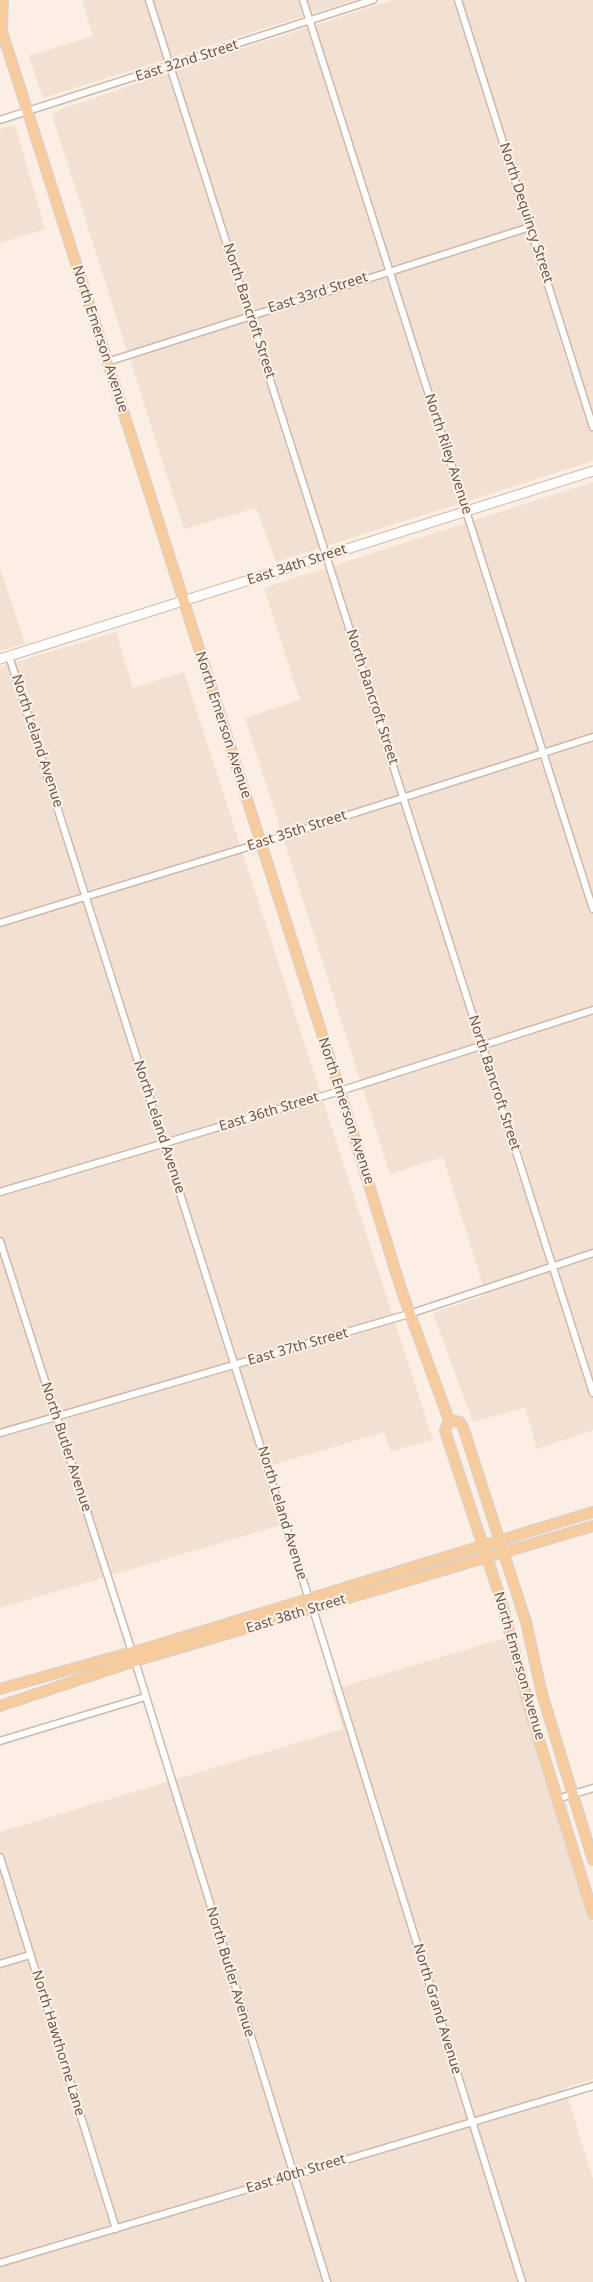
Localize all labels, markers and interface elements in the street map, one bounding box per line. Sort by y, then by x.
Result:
street label: East 32nd Street [134,36,240,86]
street label: North Dequincy Street [495,141,557,285]
street label: North Bancroft Street [219,241,279,381]
street label: North Emerson Avenue [68,263,132,415]
street label: East 33rd Street [266,269,370,317]
street label: North Riley Avenue [421,392,475,516]
street label: East 34th Street [245,541,349,589]
street label: North Bancroft Street [342,627,402,767]
street label: North Emerson Avenue [191,649,255,801]
street label: North Leland Avenue [8,672,66,810]
street label: East 35th Street [245,807,349,855]
street label: North Bancroft Street [464,1013,524,1153]
street label: North Emerson Avenue [314,1035,378,1187]
street label: North Leland Avenue [130,1058,188,1196]
street label: East 36th Street [217,1089,321,1135]
street label: East 37th Street [246,1325,350,1369]
street label: North Butler Avenue [37,1380,95,1514]
street label: North Leland Avenue [254,1444,310,1582]
street label: North Emerson Avenue [490,1590,548,1742]
street label: East 38th Street [244,1591,348,1637]
street label: North Butler Avenue [202,1905,258,2039]
street label: North Grand Avenue [409,1942,465,2076]
street label: North Hawthorne Lane [28,1968,88,2118]
street label: East 40th Street [244,2151,348,2197]

